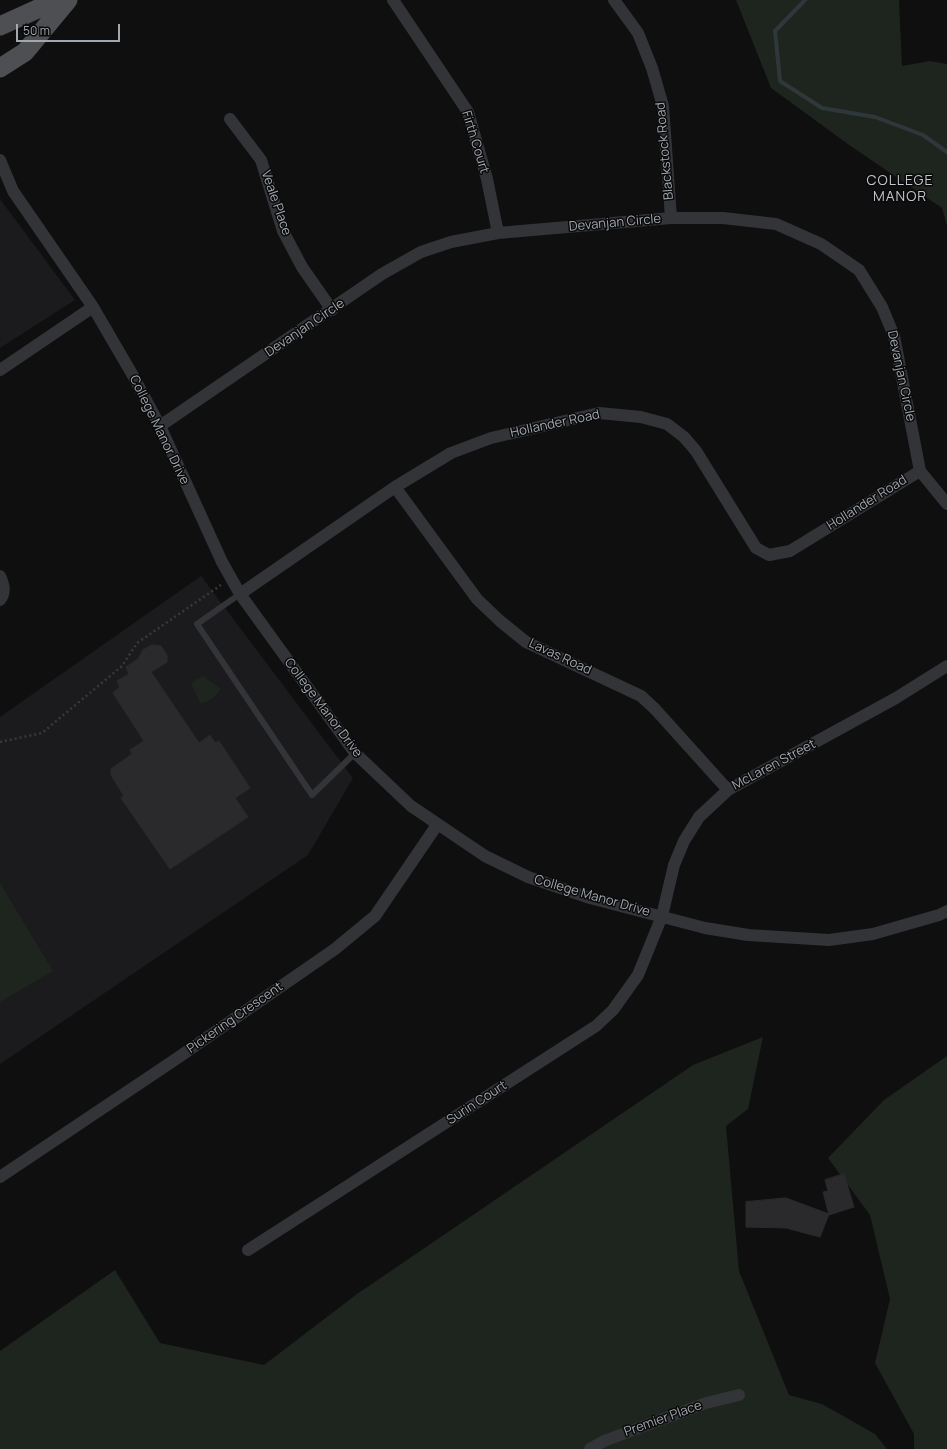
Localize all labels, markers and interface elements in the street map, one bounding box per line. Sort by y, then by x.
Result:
scale bar [18,16,122,42]
text: 50 m [23,22,50,39]
street label: Blackstock Road [653,101,677,201]
street label: Firth Court [458,109,492,175]
street label: Veale Place [258,168,294,238]
district label: COLLEGE MANOR [867,173,933,206]
street label: Devanjan Circle [568,211,662,235]
street label: Devanjan Circle [262,296,348,360]
street label: Devanjan Circle [884,329,918,423]
street label: College Manor Drive [126,373,192,487]
street label: Hollander Road [509,407,601,441]
street label: Hollander Road [824,472,910,534]
street label: Lavas Road [526,636,594,678]
street label: College Manor Drive [281,655,365,761]
street label: McLaren Street [730,736,818,794]
street label: College Manor Drive [532,872,652,920]
street label: Pickering Crescent [184,979,286,1057]
street label: Surin Court [444,1078,510,1128]
street label: Premier Place [622,1398,704,1440]

